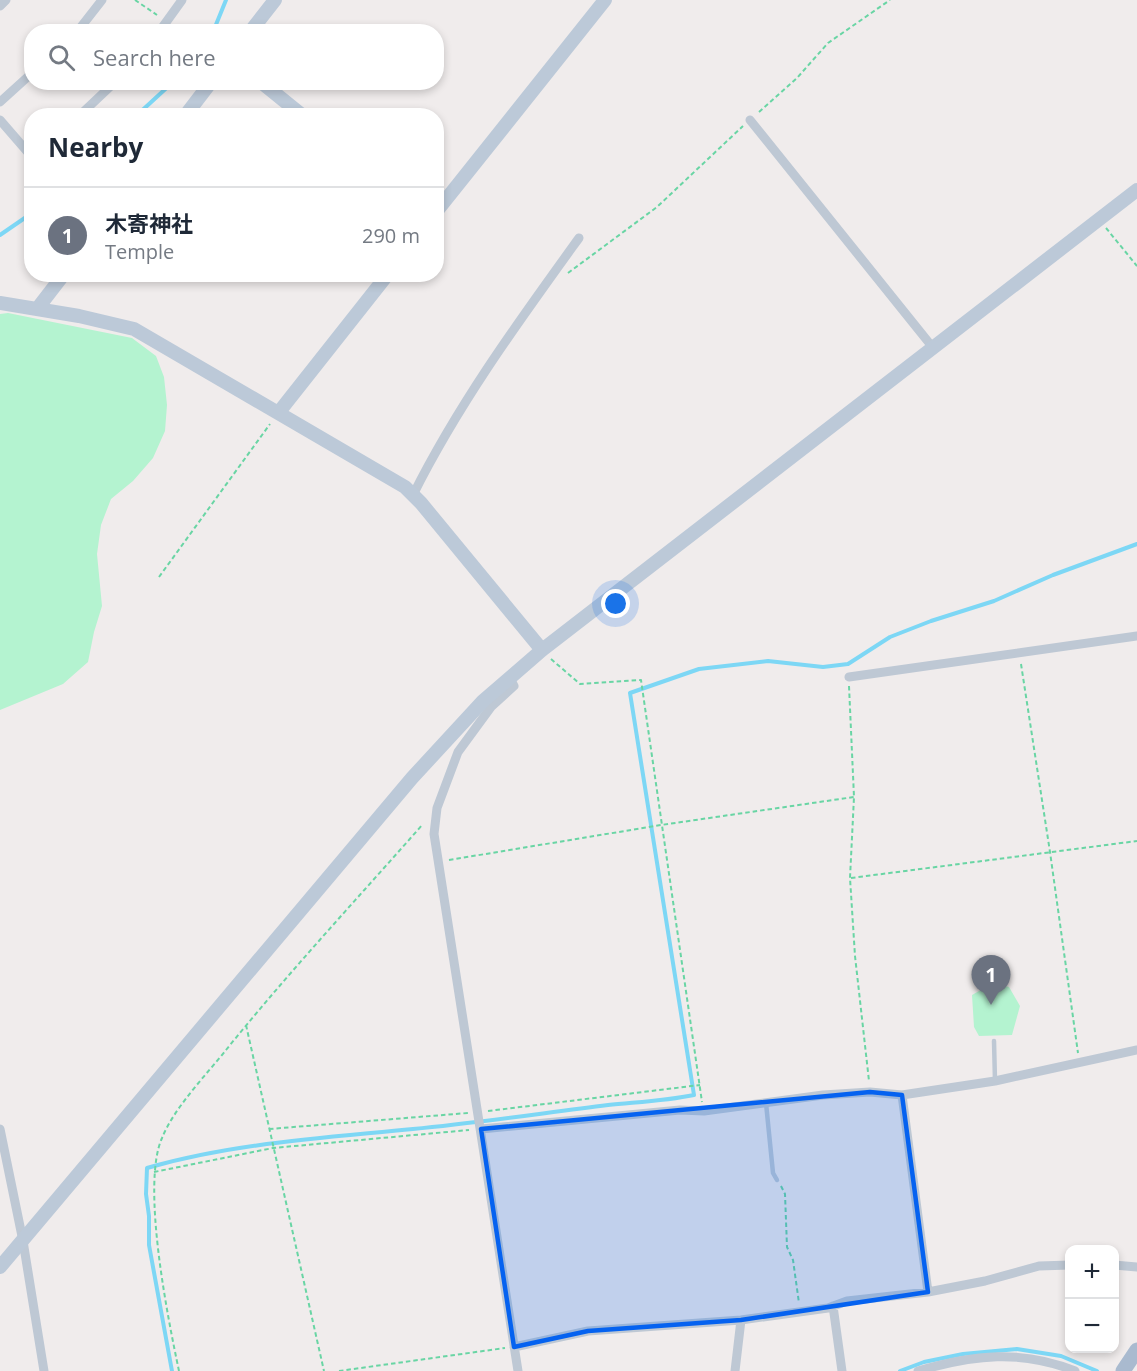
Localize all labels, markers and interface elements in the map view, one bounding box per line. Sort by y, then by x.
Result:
search box [24,24,444,90]
icon: search [45,41,78,74]
text: Search here [93,42,216,72]
text: Nearby [48,129,143,165]
text: 木寄神社 [105,208,193,238]
text: 1 [62,222,73,249]
text: 290 m [362,222,420,249]
text: Temple [105,238,174,265]
your location [601,589,630,618]
pin: 1 [972,956,1010,1005]
map controls [1065,1245,1119,1353]
button: + [1065,1245,1119,1299]
button: − [1065,1299,1119,1353]

